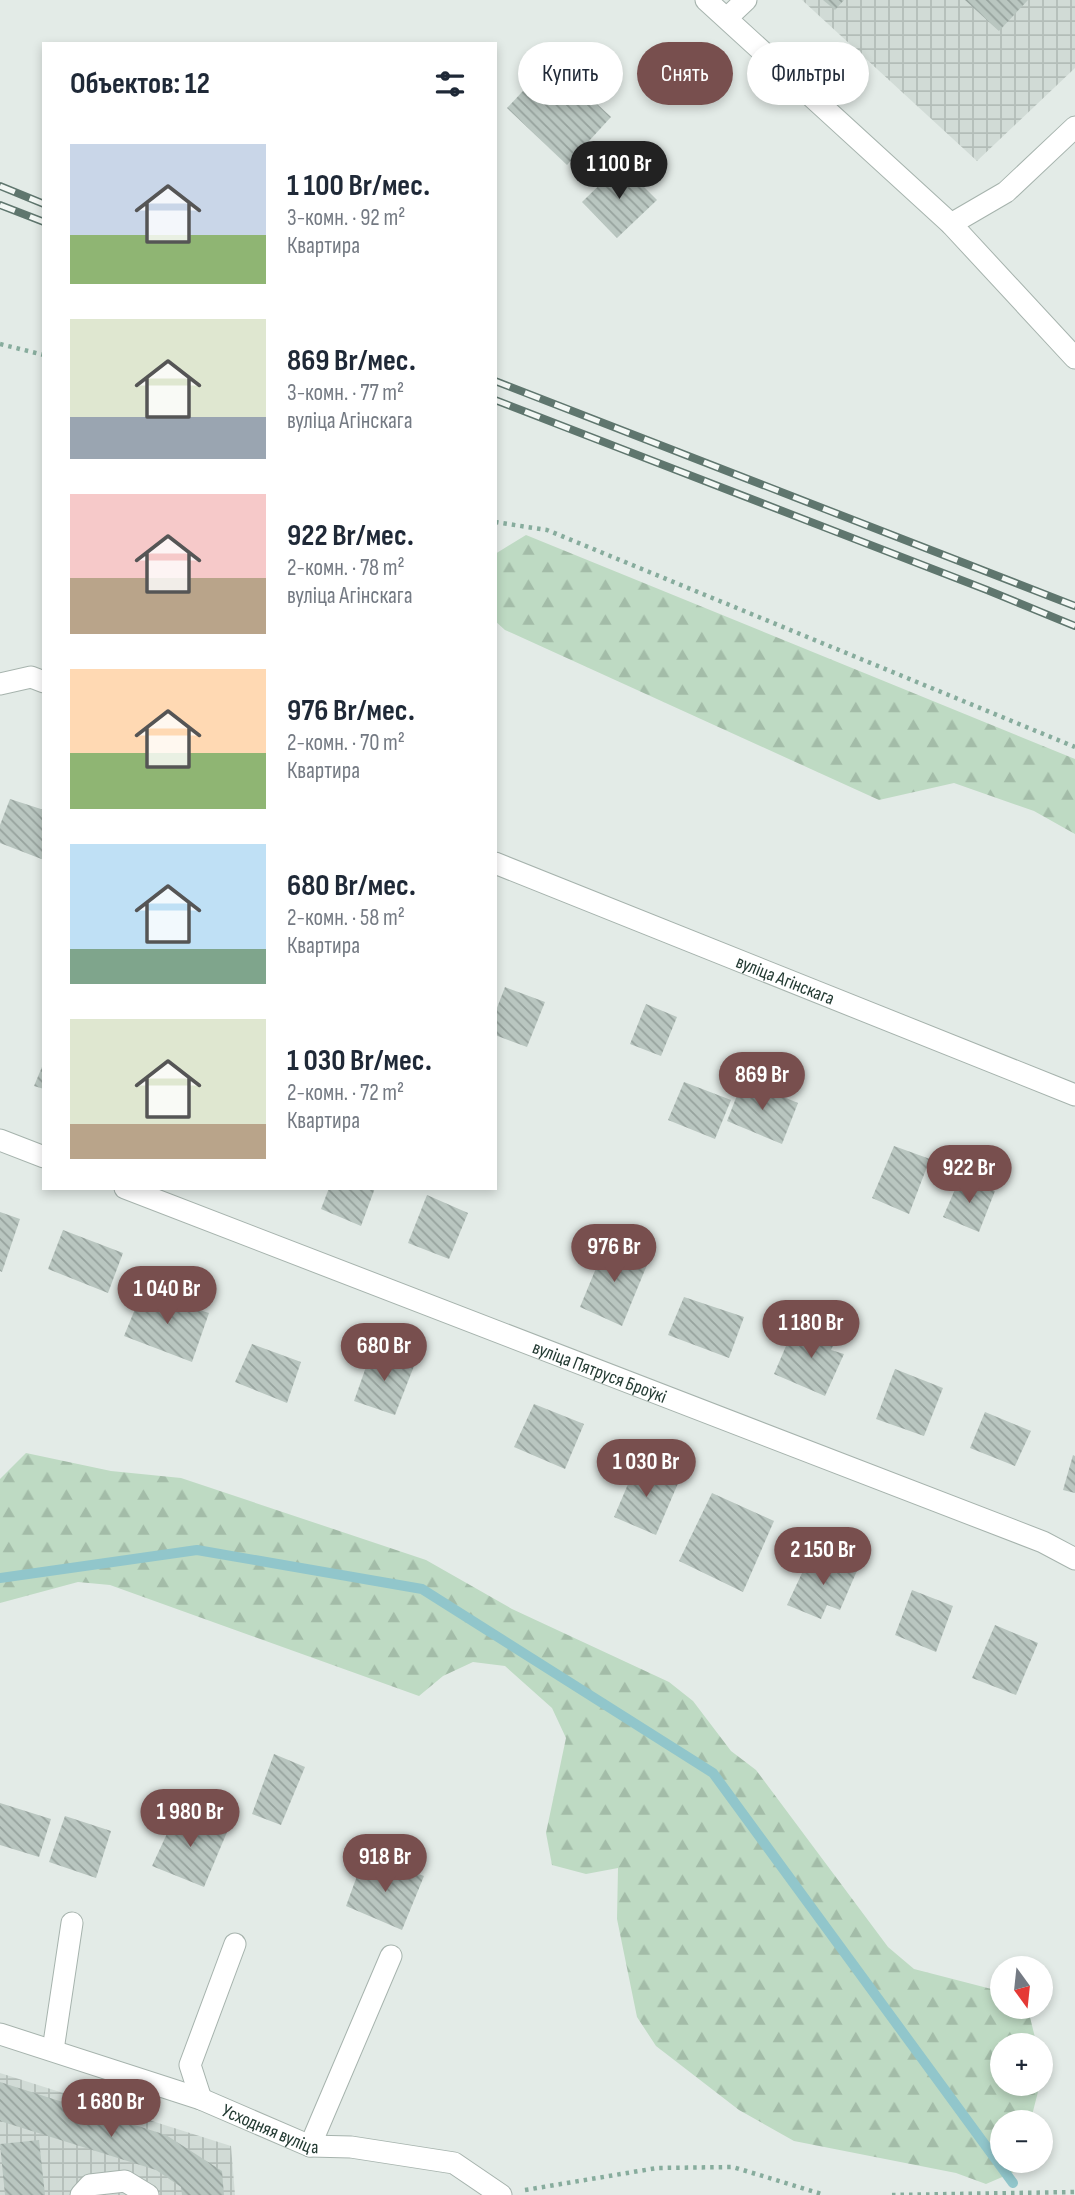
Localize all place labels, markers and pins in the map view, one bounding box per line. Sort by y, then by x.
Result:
pin: 1 100 Br [547,142,691,201]
pin: 869 Br [705,1052,819,1112]
pin: 922 Br [912,1146,1026,1205]
pin: 976 Br [557,1224,671,1284]
pin: 1 040 Br [95,1266,239,1326]
pin: 1 180 Br [739,1300,883,1360]
pin: 680 Br [327,1324,441,1383]
pin: 1 030 Br [574,1440,718,1499]
pin: 2 150 Br [751,1528,895,1587]
pin: 1 980 Br [118,1790,262,1849]
pin: 918 Br [328,1834,442,1894]
pin: 1 680 Br [39,2080,183,2139]

